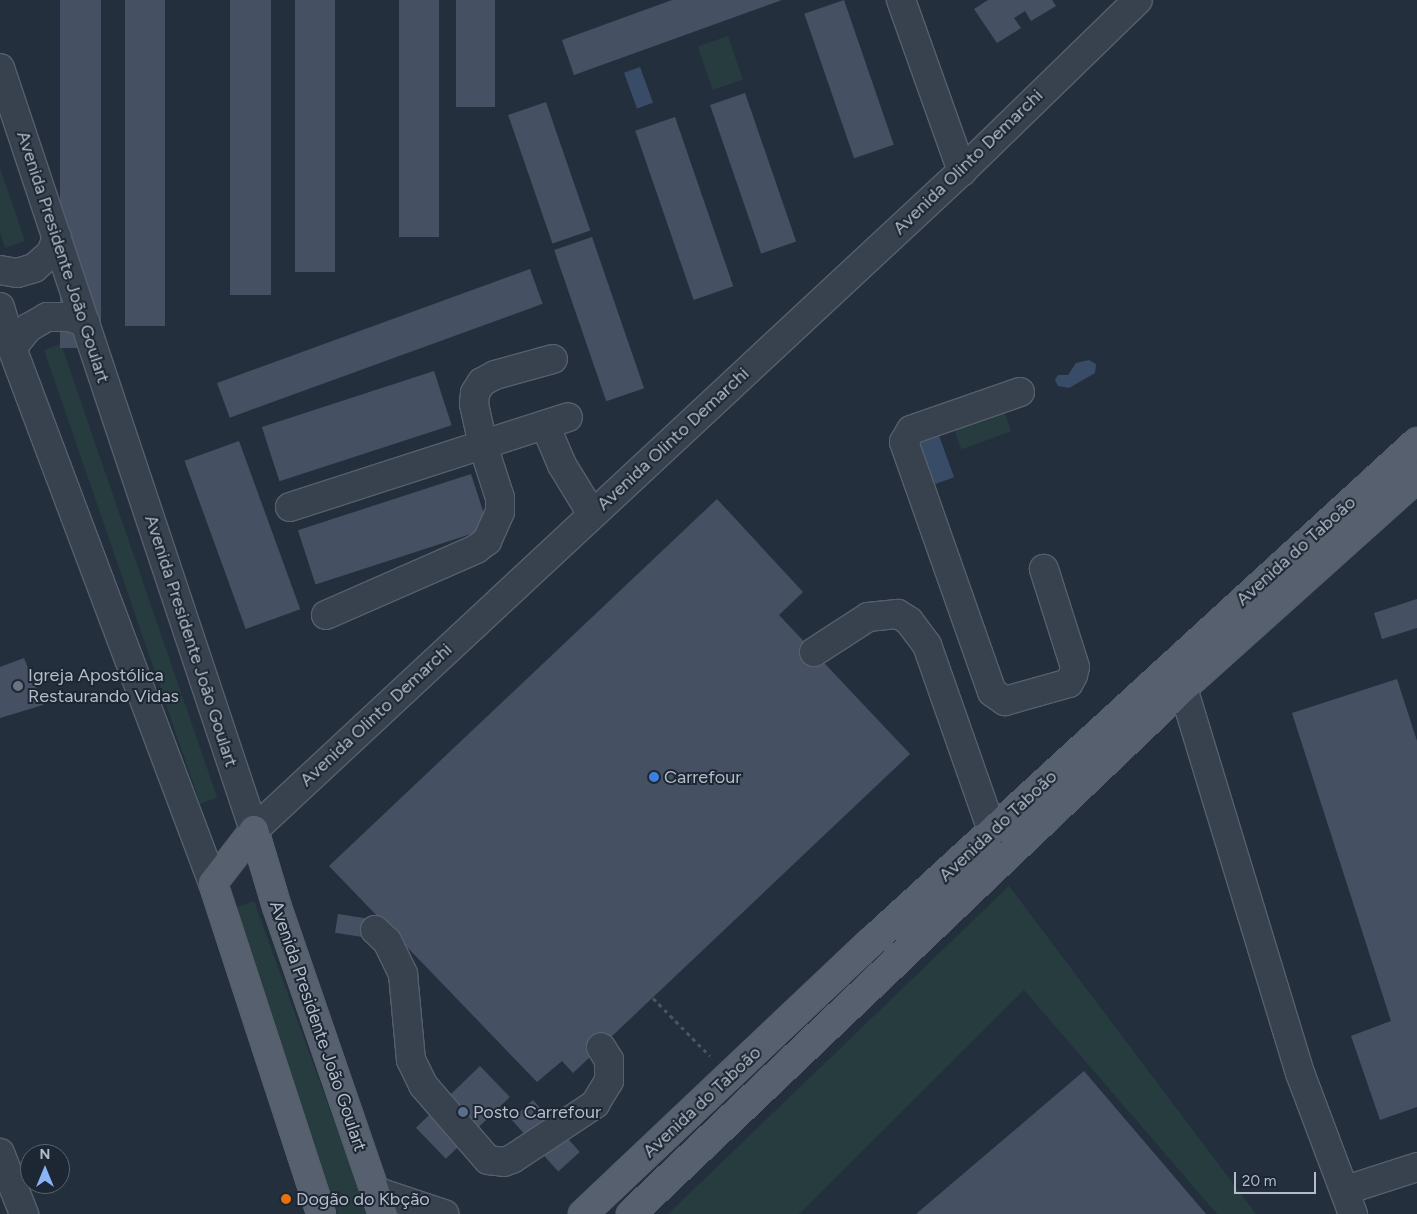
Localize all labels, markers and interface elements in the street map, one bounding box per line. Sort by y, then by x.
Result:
street label: Avenida Olinto Demarchi [889,85,1047,239]
street label: Avenida Presidente João Goulart [12,128,114,386]
street label: Avenida Olinto Demarchi [593,363,753,515]
street label: Avenida do Taboão [1232,492,1360,610]
street label: Avenida Presidente João Goulart [140,512,242,770]
street label: Avenida Olinto Demarchi [296,639,456,791]
place label: Igreja Apostólica Restaurando Vidas [28,665,179,708]
marker: Igreja Apostólica Restaurando Vidas [12,680,24,692]
place label: Carrefour [664,766,741,788]
street label: Avenida do Taboão [935,766,1061,886]
marker: Carrefour [648,771,660,783]
street label: Avenida Presidente João Goulart [265,898,371,1154]
street label: Avenida do Taboão [639,1042,765,1162]
place label: Posto Carrefour [473,1101,601,1123]
marker: Posto Carrefour [457,1106,469,1118]
north arrow [20,1144,70,1194]
text: N [40,1146,50,1163]
scale bar [1237,1162,1320,1194]
text: 20 m [1242,1172,1276,1190]
place label: Dogão do Kbção [296,1188,430,1210]
marker: Dogão do Kbção [280,1193,292,1205]

